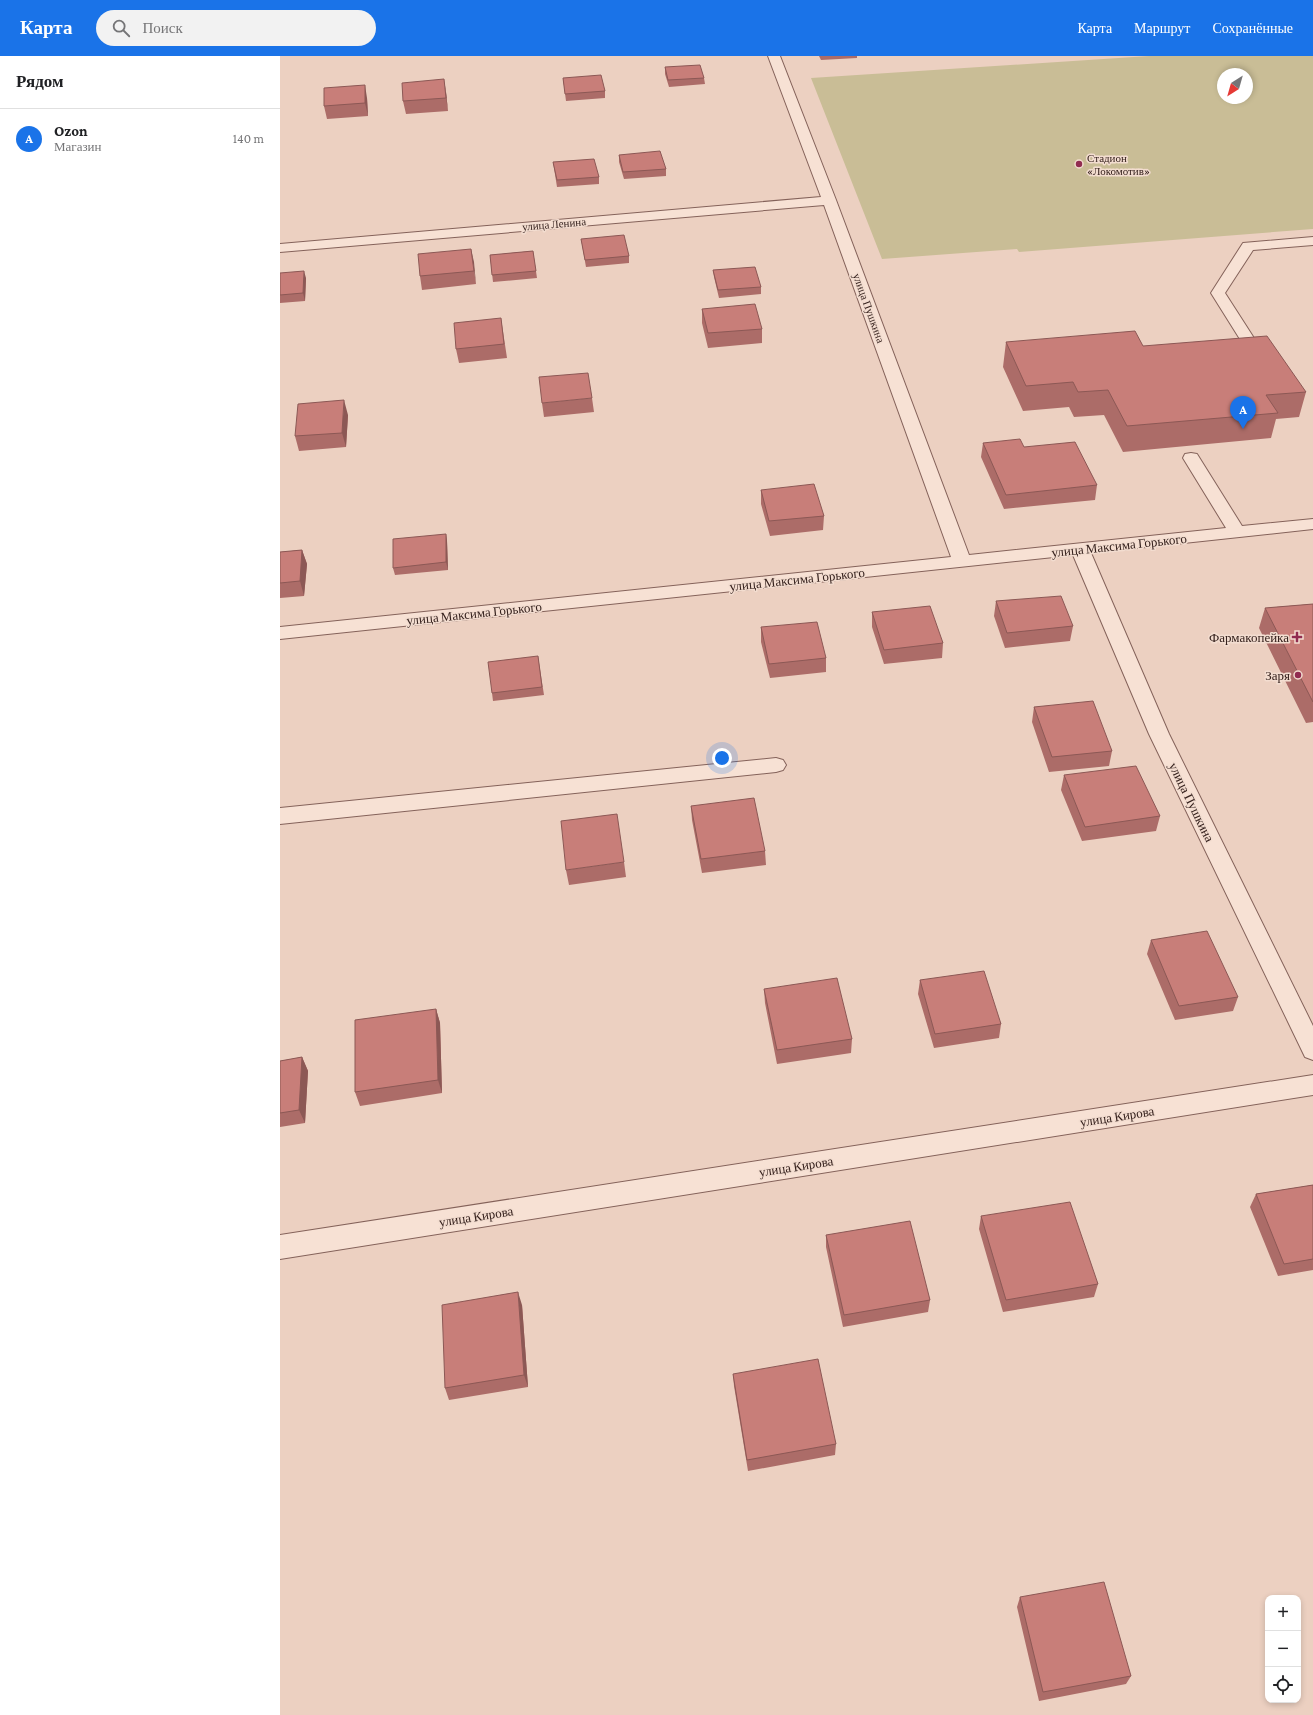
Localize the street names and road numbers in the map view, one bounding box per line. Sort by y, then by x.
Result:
street label: улица Ленина [522,215,587,233]
street label: улица Пушкина [851,272,887,345]
street label: улица Максима Горького [1051,531,1187,560]
street label: улица Максима Горького [729,565,865,594]
street label: улица Максима Горького [406,599,542,628]
street label: улица Пушкина [1166,760,1217,845]
street label: улица Кирова [1079,1103,1155,1130]
street label: улица Кирова [758,1153,834,1180]
street label: улица Кирова [438,1203,514,1230]

